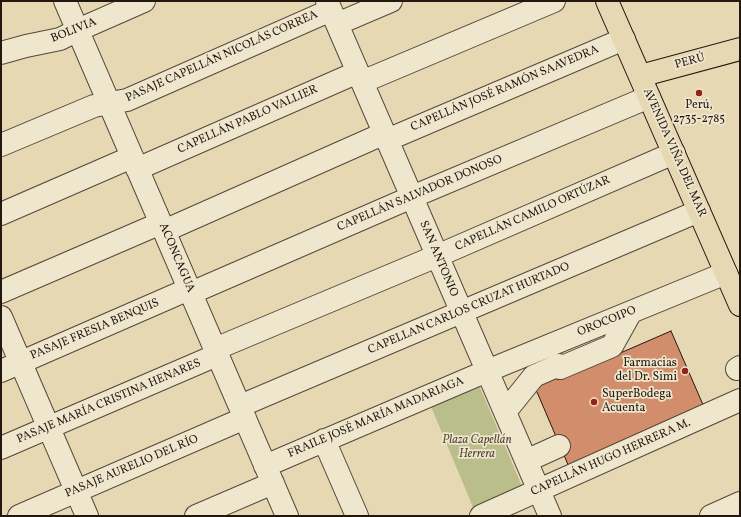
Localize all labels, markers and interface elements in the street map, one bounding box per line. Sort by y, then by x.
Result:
street label: PASAJE CAPELLÁN NICOLÁS CORREA [124,8,320,106]
street label: BOLIVIA [49,15,99,47]
street label: CAPELLÁN JOSÉ RAMÓN SAAVEDRA [409,43,601,135]
street label: PERÚ [673,51,707,73]
street label: CAPELLÁN PABLO VALLIER [176,83,320,157]
street label: AVENIDA VIÑA DEL MAR [639,86,709,220]
marker: Perú, 2735-2785 [694,88,704,98]
place label: Perú, 2735-2785 [673,99,725,127]
street label: CAPELLÁN SALVADOR DONOSO [335,153,505,235]
street label: CAPELLÁN CAMILO ORTÚZAR [453,173,613,255]
street label: SAN ANTONIO [415,219,461,299]
street label: ACONCAGUA [155,221,197,295]
street label: CAPELLAN CARLOS CRUZAT HURTADO [366,260,572,358]
street label: PASAJE FRESIA BENQUIS [28,296,162,364]
street label: OROCOIPO [576,304,638,340]
street label: PASAJE MARÍA CRISTINA HENARES [15,357,203,447]
place label: Farmacias del Dr. Simi [616,357,677,385]
marker: Farmacias del Dr. Simi [680,366,690,376]
street label: FRAILE JOSÉ MARÍA MADARIAGA [286,374,466,462]
place label: SuperBodega Acuenta [602,388,671,416]
marker: SuperBodega Acuenta [589,397,599,407]
street label: CAPELLÁN HUGO HERRERA M. [529,416,693,500]
street label: PASAJE AURELIO DEL RÍO [63,432,201,502]
park label: Plaza Capellán Herrera [442,434,512,462]

